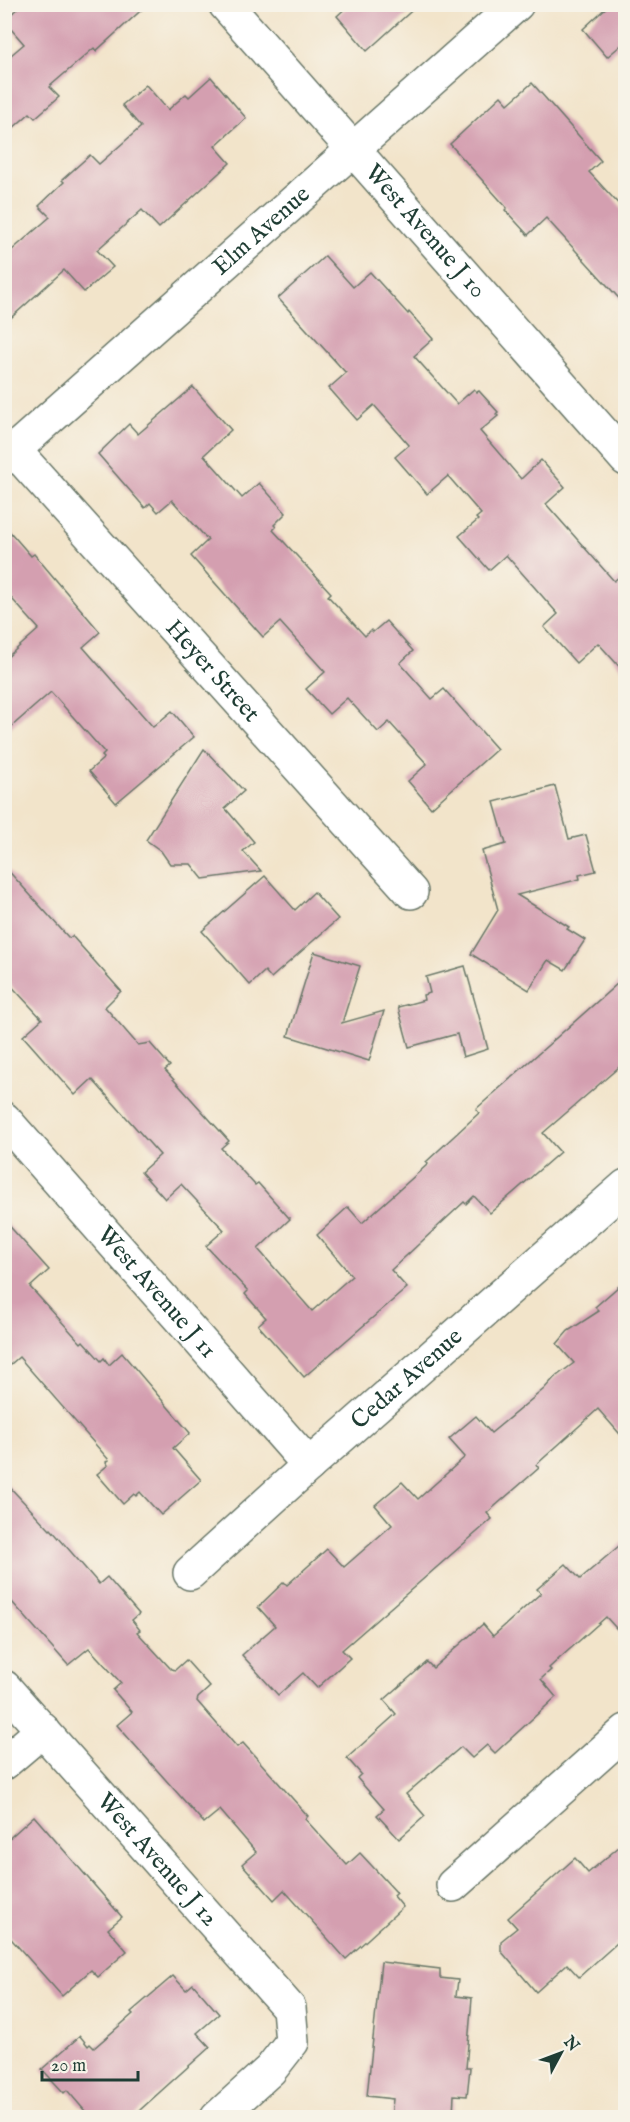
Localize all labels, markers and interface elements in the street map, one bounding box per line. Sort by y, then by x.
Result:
street label: West Avenue J 10 [358,158,493,305]
street label: Elm Avenue [206,179,317,282]
street label: Heyer Street [158,613,267,729]
street label: West Avenue J 11 [90,1220,223,1365]
street label: Cedar Avenue [344,1321,469,1436]
street label: West Avenue J 12 [90,1786,225,1933]
north arrow [531,2023,591,2083]
text: N [558,2032,583,2056]
scale bar [42,2044,138,2082]
text: 20 m [51,2055,86,2078]

